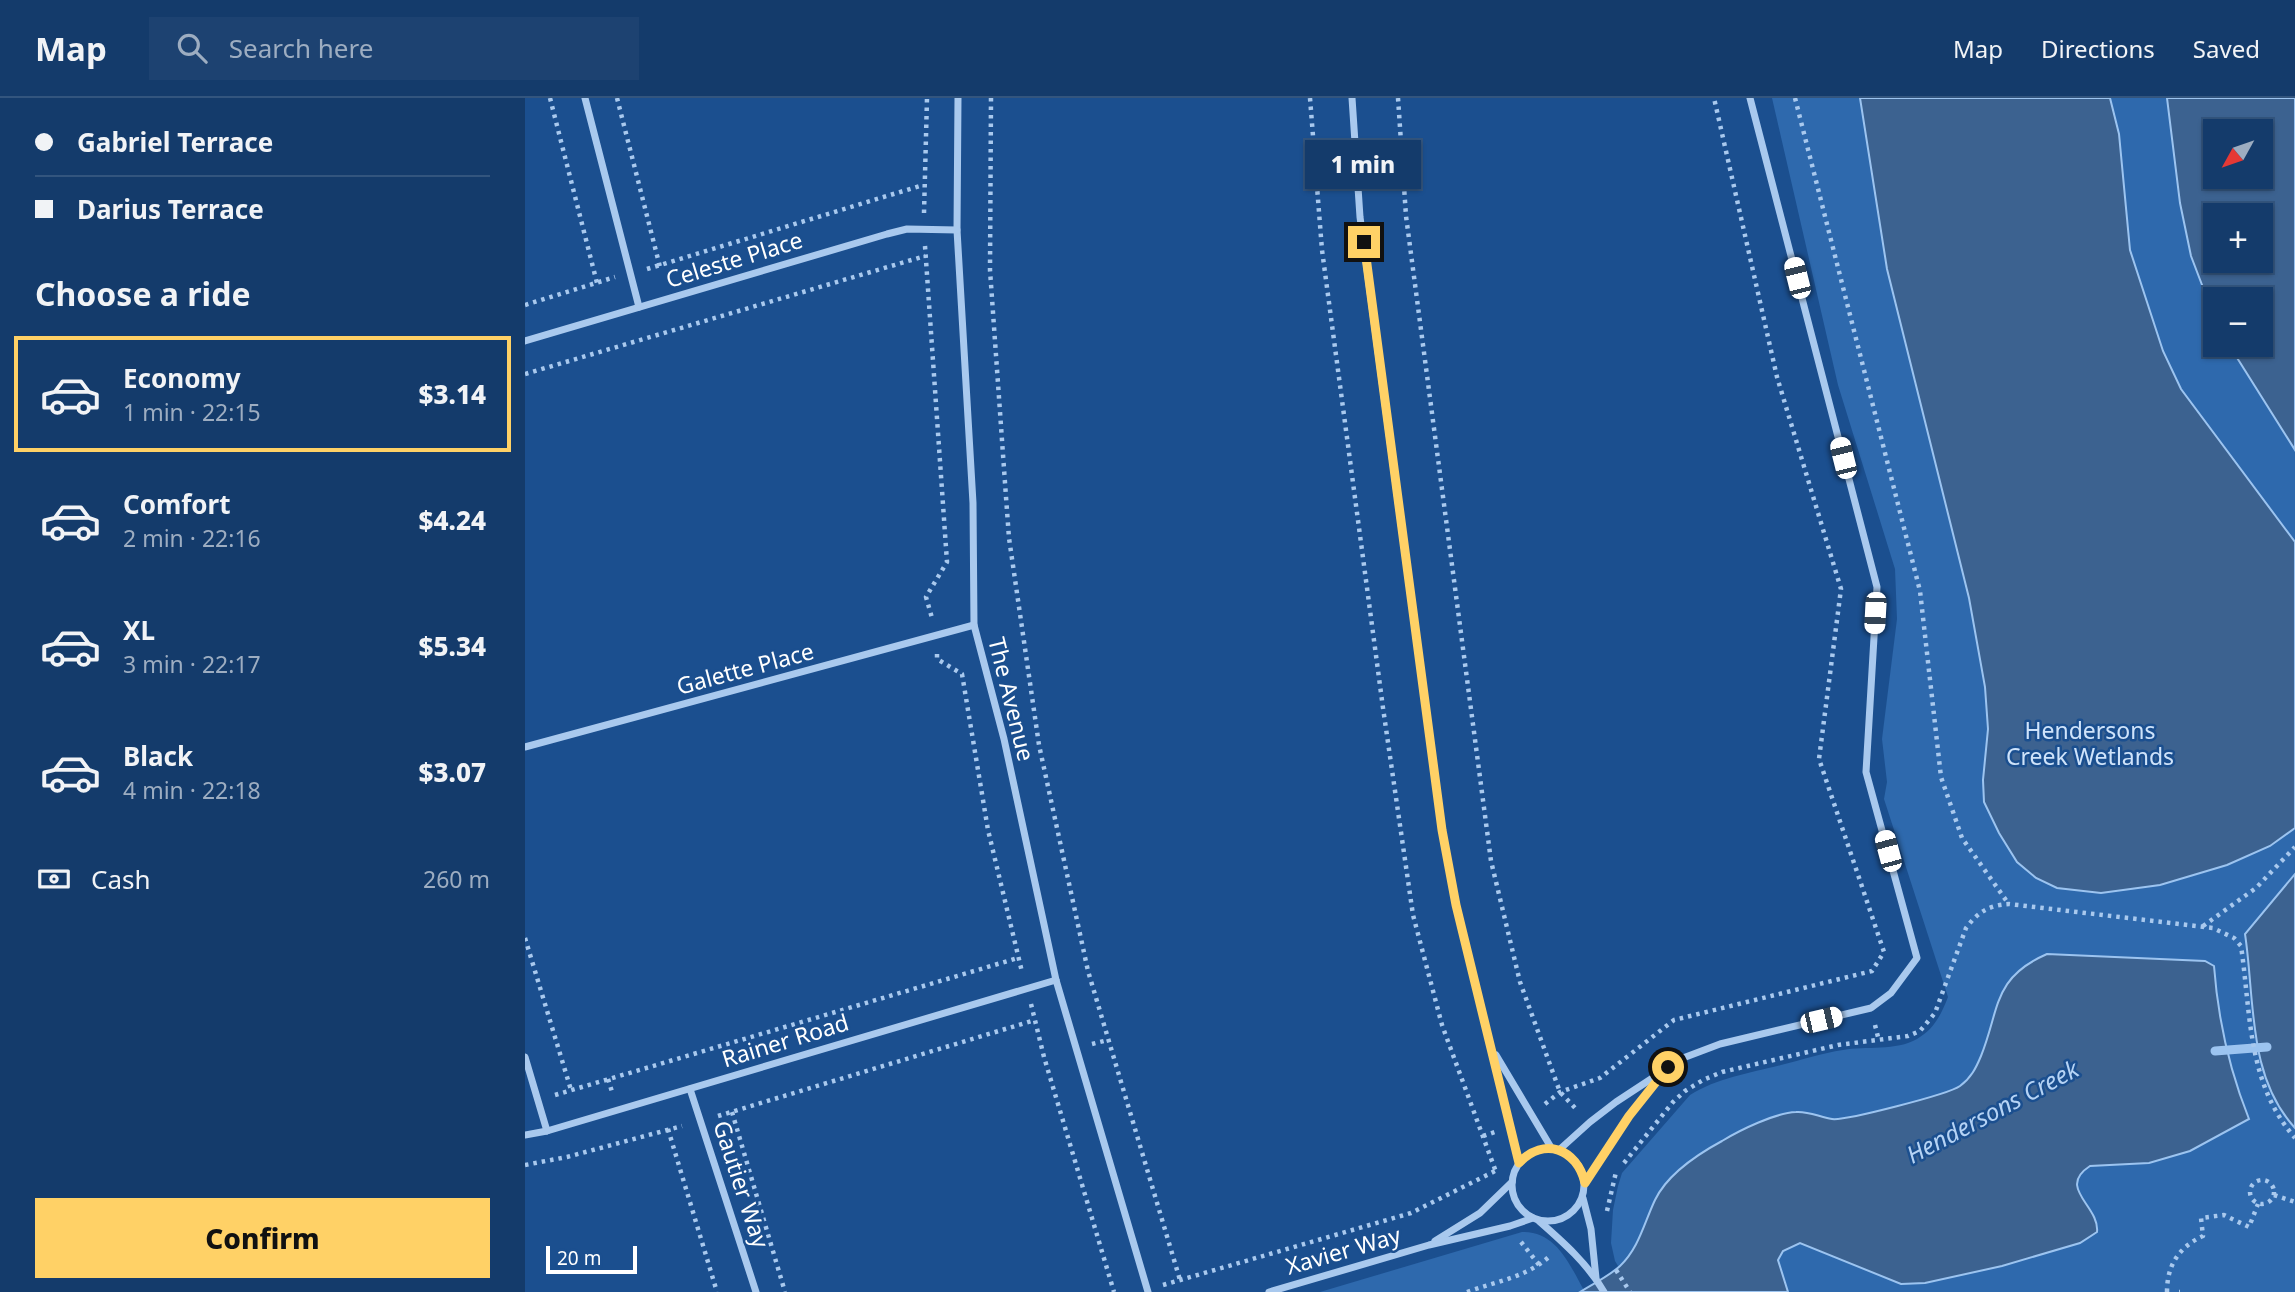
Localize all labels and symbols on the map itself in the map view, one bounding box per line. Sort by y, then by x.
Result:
north arrow [2203,119,2273,189]
callout: 1 min [1306,141,1422,190]
street label: Celeste Place [662,223,806,295]
route end [1348,226,1380,258]
car [1782,255,1813,301]
car [1828,435,1859,481]
car [1864,591,1887,635]
street label: Galette Place [673,634,817,702]
street label: The Avenue [981,634,1043,764]
park label: Hendersons Creek Wetlands [2006,714,2174,772]
car [1873,828,1904,874]
car [1799,1005,1844,1035]
street label: Rainer Road [718,1006,852,1074]
route start [1652,1051,1684,1083]
water label: Hendersons Creek [1900,1051,2085,1170]
street label: Gautier Way [706,1116,778,1252]
street label: Xavier Way [1282,1218,1404,1282]
scale bar [546,1243,637,1275]

